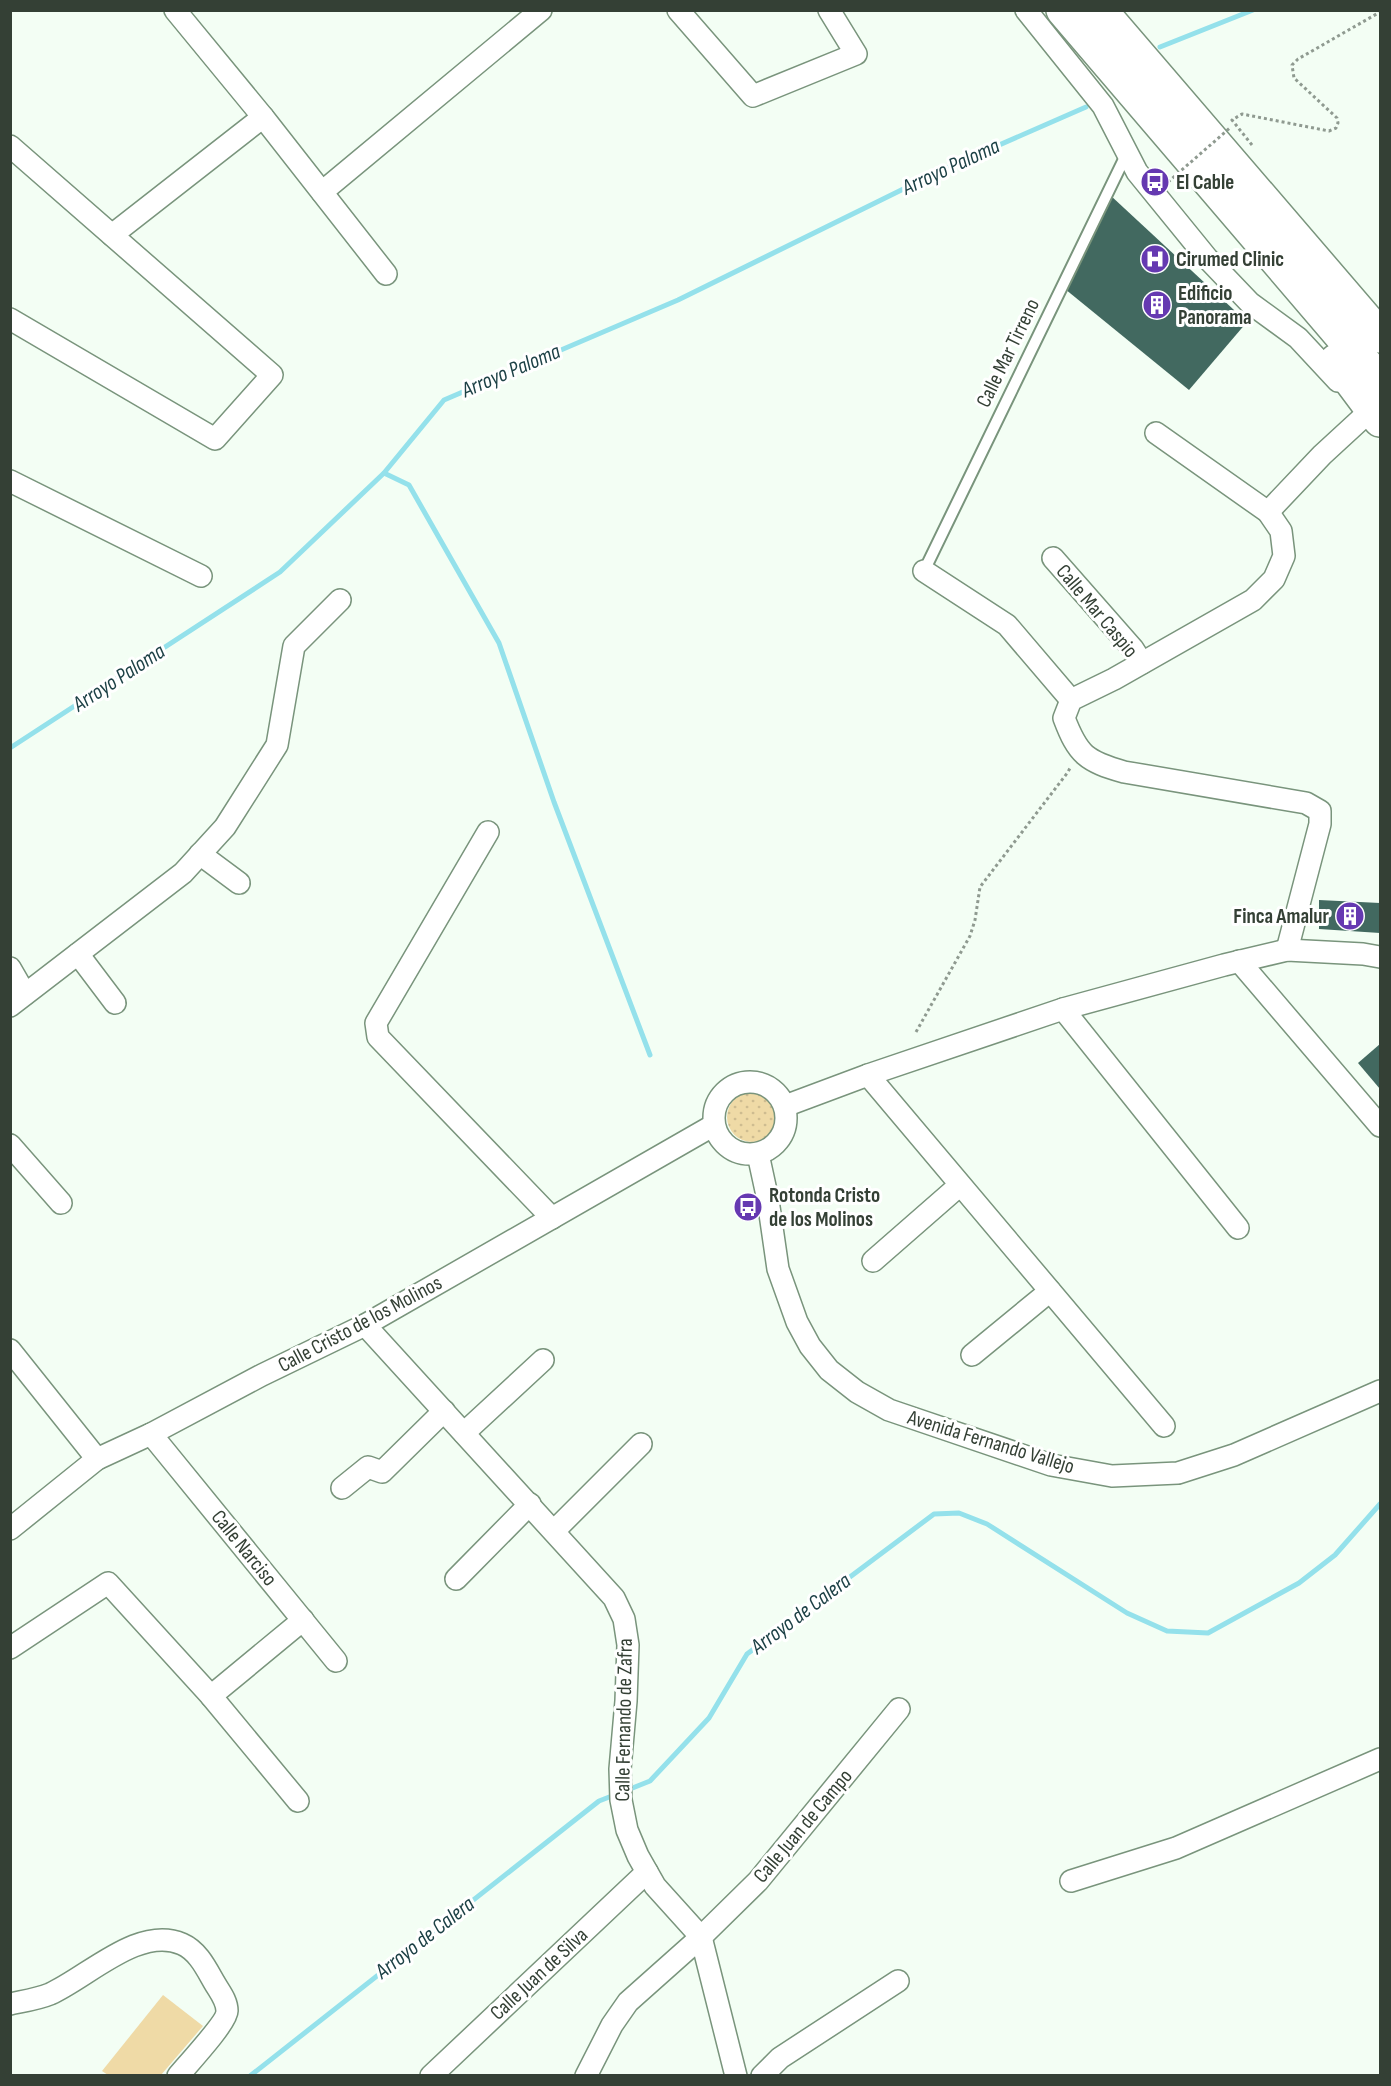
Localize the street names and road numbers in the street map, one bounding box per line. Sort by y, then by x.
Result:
street label: Calle Mar Tirreno [971,295,1045,411]
street label: Calle Mar Caspio [1051,559,1143,663]
street label: Calle Cristo de los Molinos [274,1270,446,1378]
street label: Avenida Fernando Vallejo [904,1404,1077,1479]
street label: Calle Narciso [206,1505,282,1591]
street label: Calle Fernando de Zafra [610,1638,638,1802]
street label: Calle Juan de Campo [748,1764,858,1888]
street label: Calle Juan de Silva [485,1922,593,2026]

